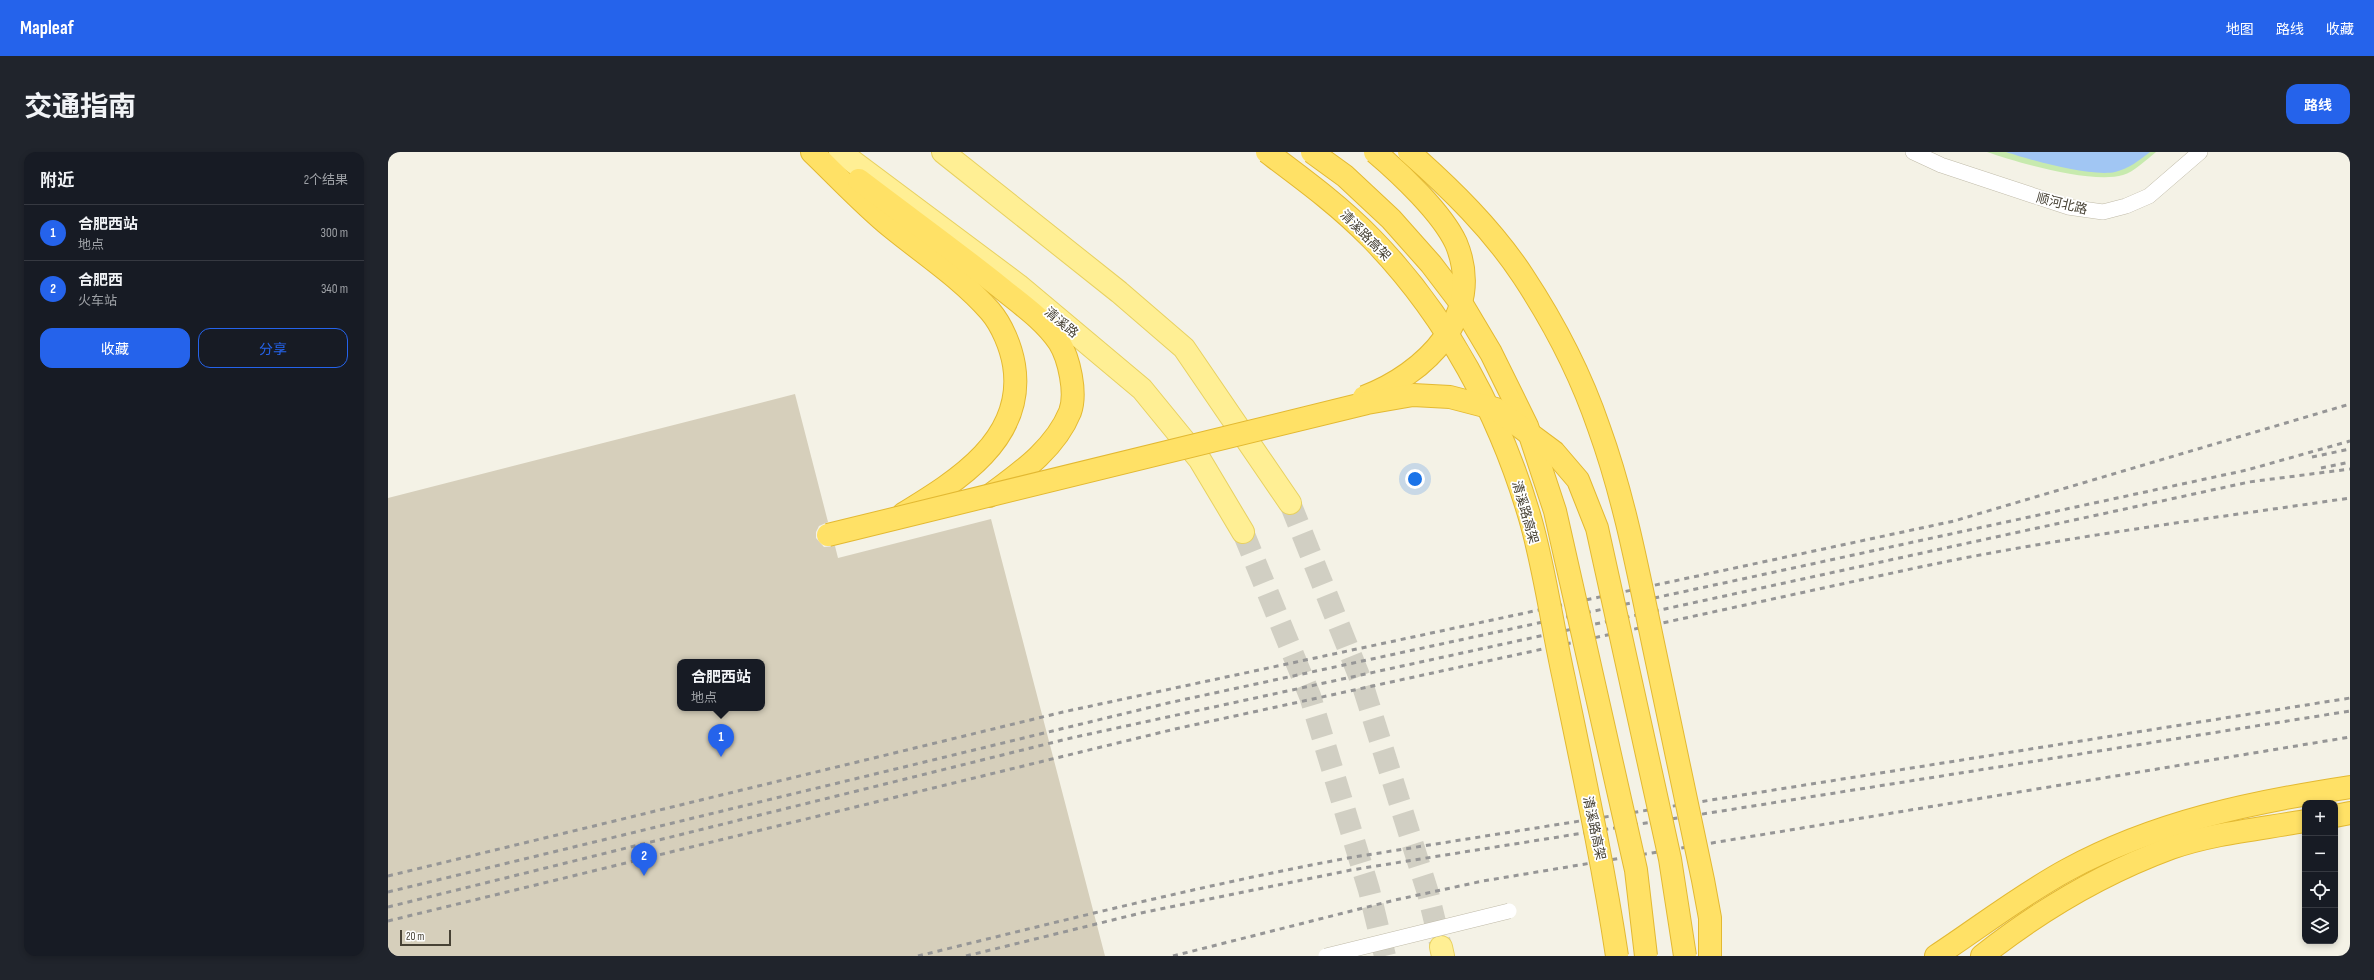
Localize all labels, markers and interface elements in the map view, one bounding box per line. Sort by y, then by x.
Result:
text: Mapleaf [20,17,74,40]
text: 地图 [2226,21,2254,38]
text: 路线 [2276,21,2304,38]
text: 收藏 [2326,21,2354,38]
button: 路线 [2286,84,2350,124]
text: 交通指南 [24,91,136,124]
text: 附近 [40,171,74,191]
text: 2个结果 [304,172,348,188]
street label: 顺河北路 [2035,190,2089,218]
street label: 清溪路高架 [1337,207,1394,264]
text: 合肥西站 [78,215,138,234]
text: 1 [50,225,56,241]
text: 300 m [321,225,348,241]
text: 地点 [78,237,104,253]
text: 合肥西 [78,271,123,290]
text: 2 [50,281,56,297]
text: 340 m [321,281,348,297]
text: 火车站 [78,293,117,309]
street label: 清溪路 [1041,304,1081,341]
button: 收藏 [40,328,190,368]
button: 分享 [198,328,348,368]
your location [1405,469,1425,489]
street label: 清溪路高架 [1508,479,1542,546]
popup [677,659,765,711]
text: 合肥西站 [691,668,751,687]
text: 地点 [691,690,717,706]
pin: 1 [708,724,734,757]
street label: 清溪路高架 [1579,795,1609,862]
map controls [2302,800,2338,944]
button: + [2302,800,2338,836]
button: − [2302,836,2338,872]
pin: 2 [631,843,657,876]
button: locate [2302,872,2338,908]
button: layers [2302,908,2338,944]
scale bar [400,928,451,947]
text: 20 m [406,930,424,943]

